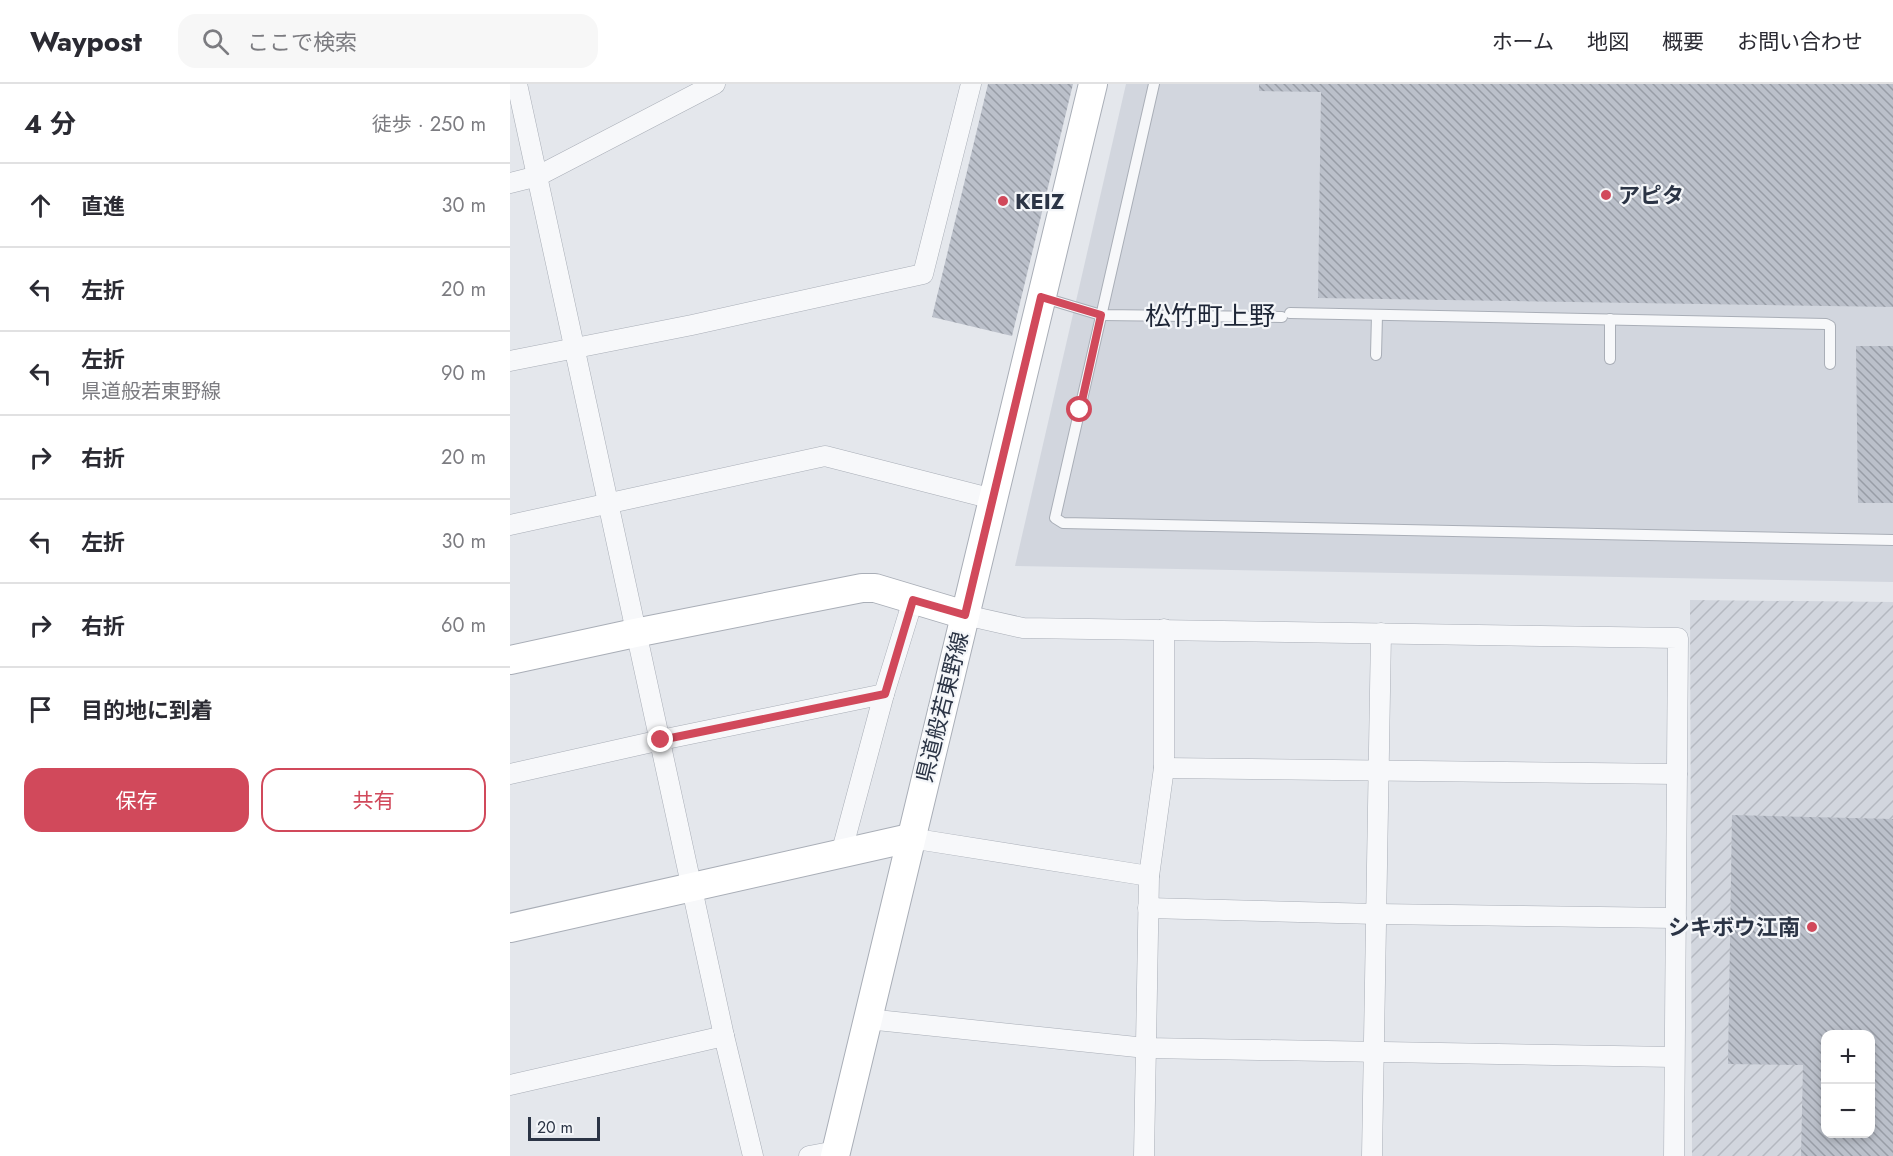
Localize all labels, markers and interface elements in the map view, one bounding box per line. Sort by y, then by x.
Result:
search box [178,14,598,68]
text: Waypost [30,21,142,62]
icon: search [199,25,232,58]
text: ここで検索 [247,26,357,58]
text: ホーム [1492,27,1554,57]
text: 地図 [1587,27,1629,57]
text: 概要 [1662,27,1704,57]
text: お問い合わせ [1737,27,1863,57]
text: 4 分 [24,105,76,143]
text: 徒歩 · 250 m [372,110,486,139]
place label: アピタ [1618,179,1684,211]
place label: KEIZ [1015,185,1065,217]
marker: アピタ [1599,188,1613,202]
icon: ahead [24,189,57,222]
text: 直進 [81,190,125,222]
text: 30 m [441,191,486,220]
marker: KEIZ [996,194,1010,208]
icon: left [24,273,57,306]
text: 左折 [81,274,125,306]
text: 20 m [441,275,486,304]
district label: 松竹町上野 [1145,297,1275,335]
text: 左折 [81,343,125,375]
icon: left [24,357,57,390]
text: 90 m [441,359,486,388]
text: 県道般若東野線 [81,377,221,406]
route start [1066,396,1092,422]
icon: right [24,441,57,474]
text: 右折 [81,442,125,474]
text: 20 m [441,443,486,472]
icon: left [24,525,57,558]
text: 左折 [81,526,125,558]
text: 30 m [441,527,486,556]
icon: right [24,609,57,642]
text: 右折 [81,610,125,642]
text: 60 m [441,611,486,640]
street label: 県道般若東野線 [908,628,976,786]
icon: arrive [24,693,57,726]
text: 目的地に到着 [81,694,213,726]
route end [647,726,673,752]
button: 保存 [24,768,249,832]
button: 共有 [261,768,486,832]
place label: シキボウ江南 [1668,911,1800,943]
marker: シキボウ江南 [1805,920,1819,934]
map controls [1821,1030,1875,1138]
button: + [1821,1030,1875,1084]
button: − [1821,1084,1875,1138]
scale bar [528,1114,600,1142]
text: 20 m [537,1116,573,1139]

